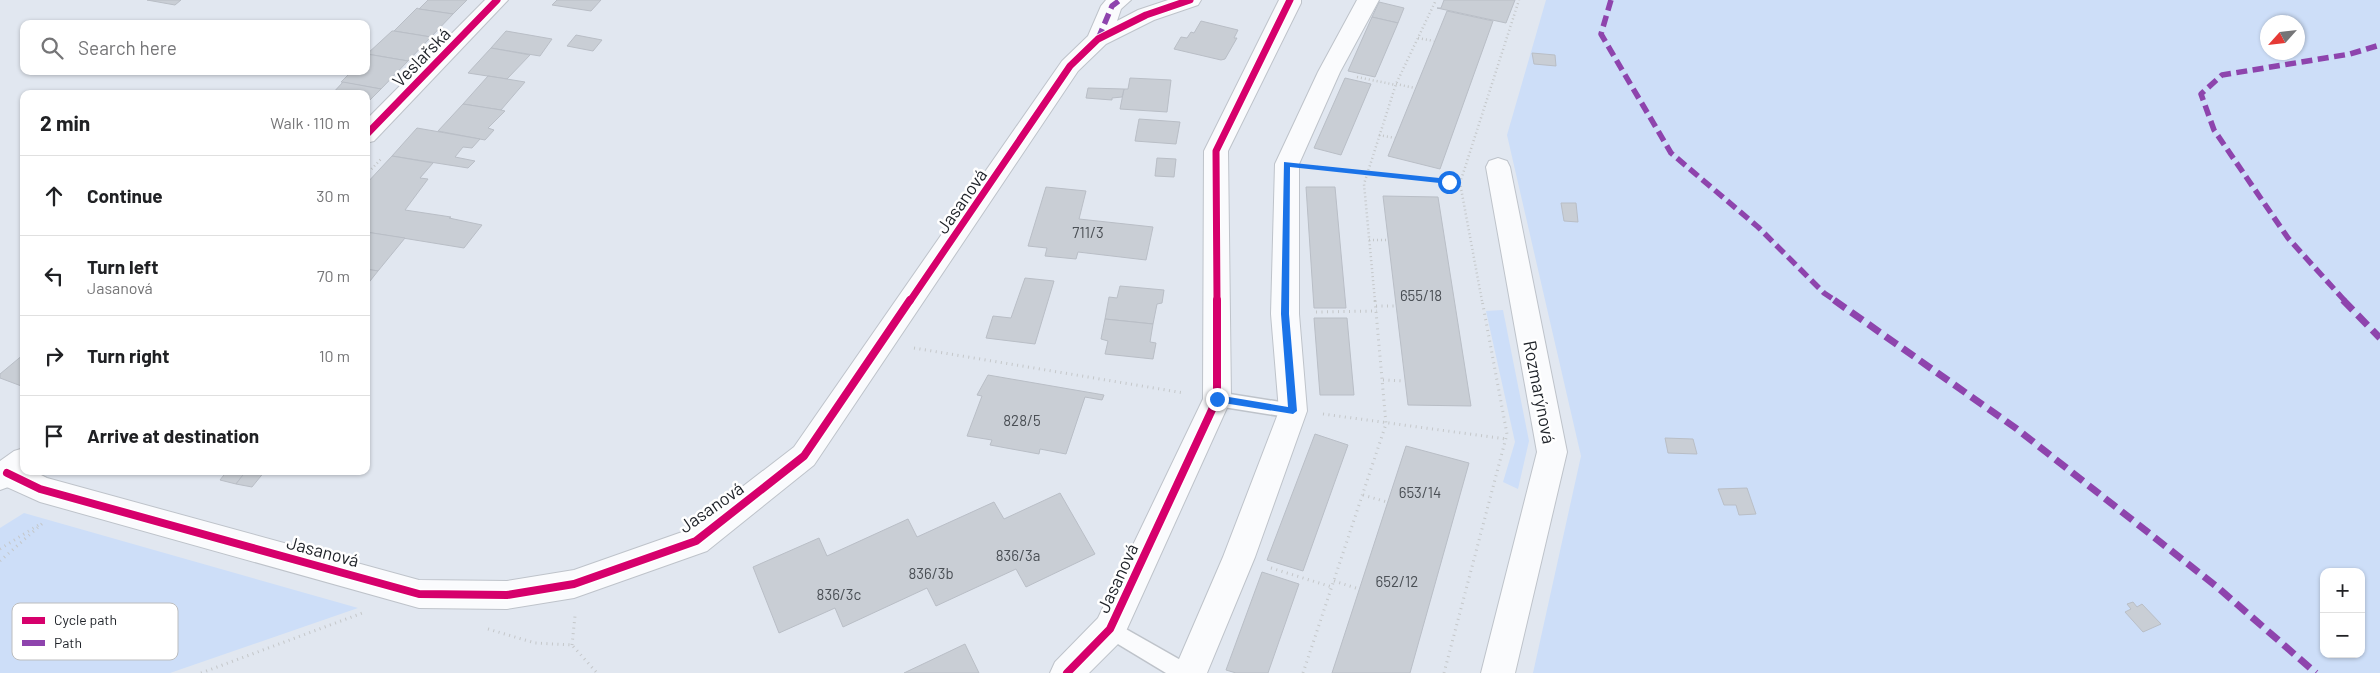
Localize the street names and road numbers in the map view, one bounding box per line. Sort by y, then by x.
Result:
street label: Veslařská [387,23,455,91]
street label: Jasanová [931,164,991,238]
street label: Rozmarýnová [1519,338,1561,446]
street label: Jasanová [674,477,748,537]
street label: Jasanová [284,531,362,571]
street label: Jasanová [1091,540,1143,616]

